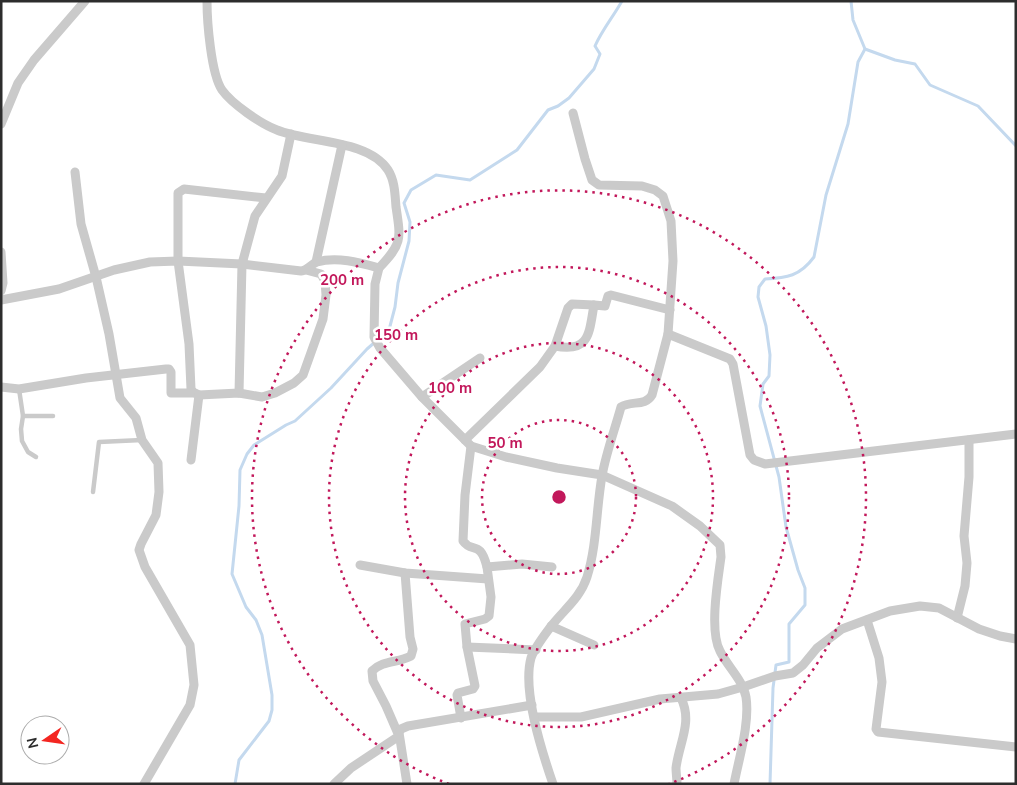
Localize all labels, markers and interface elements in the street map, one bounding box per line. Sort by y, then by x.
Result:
text: 200 m [320,270,364,290]
text: 150 m [374,325,418,345]
text: 100 m [428,378,472,398]
text: 50 m [487,433,523,453]
centre of rings [550,488,568,506]
north arrow [20,715,70,765]
text: N [22,736,43,750]

